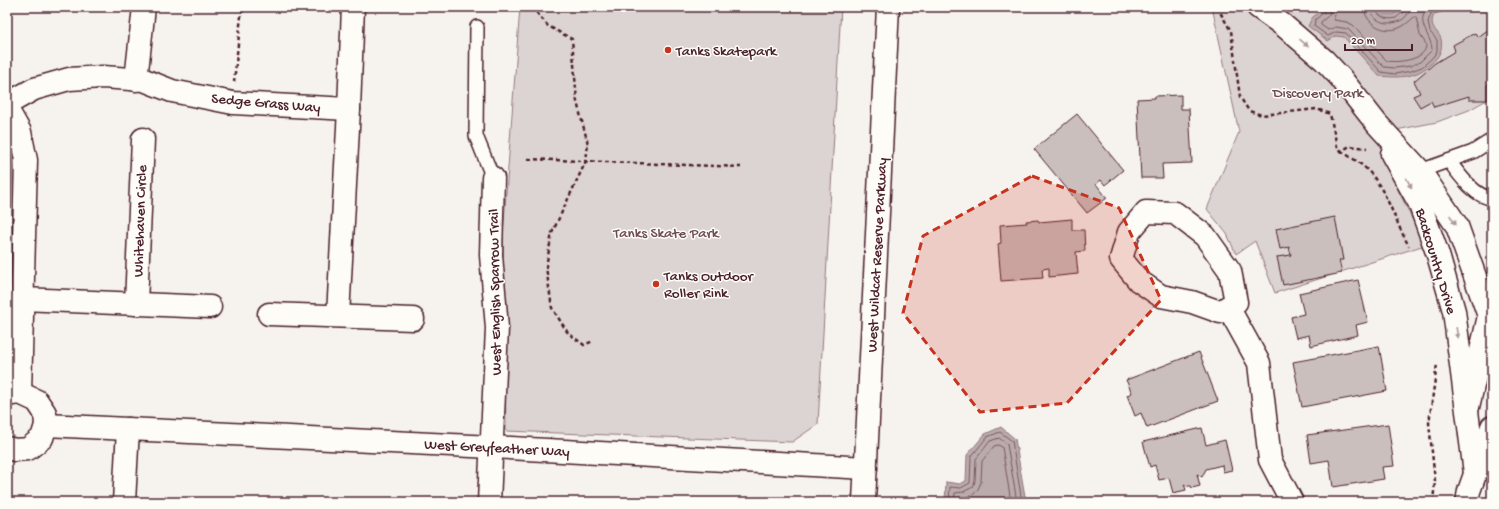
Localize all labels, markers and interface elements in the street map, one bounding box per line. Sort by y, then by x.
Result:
scale bar [1345,26,1412,52]
text: 20 m [1351,35,1376,49]
one-way arrow [1298,38,1309,47]
place label: Tanks Skatepark [675,43,778,61]
marker: Tanks Skatepark [663,45,673,55]
park label: Discovery Park [1272,85,1365,103]
street label: Sedge Grass Way [211,90,322,118]
street label: West Wildcat Reserve Parkway [864,157,892,353]
street label: Whitehaven Circle [130,164,152,277]
one-way arrow [1405,177,1412,189]
street label: Backcountry Drive [1410,205,1460,317]
street label: West English Sparrow Trail [486,209,506,375]
one-way arrow [1449,215,1457,225]
park label: Tanks Skate Park [613,225,720,243]
place label: Tanks Outdoor Roller Rink [663,268,755,303]
marker: Tanks Outdoor Roller Rink [651,279,661,289]
one-way arrow [1454,327,1460,339]
street label: West Greyfeather Way [424,436,571,462]

